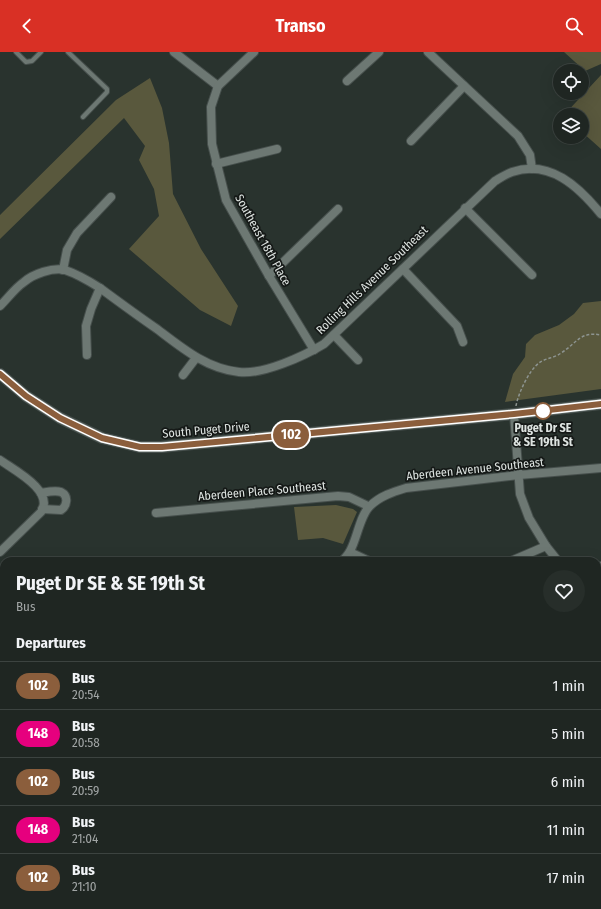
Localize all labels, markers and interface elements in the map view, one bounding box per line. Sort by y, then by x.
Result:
icon: back [16,15,38,37]
text: Transo [275,15,326,37]
icon: search [563,15,585,37]
map controls [553,64,589,144]
button: locate [553,64,589,100]
button: layers [553,108,589,144]
street label: Southeast 18th Place [232,192,294,288]
street label: Rolling Hills Avenue Southeast [313,223,431,337]
marker: Puget Dr SE & SE 19th St [534,402,552,420]
street label: South Puget Drive [162,419,250,441]
place label: Puget Dr SE & SE 19th St [513,421,574,449]
line badge: 102 [268,422,314,448]
text: 102 [281,426,301,443]
street label: Aberdeen Avenue Southeast [406,455,545,483]
street label: Aberdeen Place Southeast [198,478,327,504]
button: heart [543,570,585,612]
text: Puget Dr SE & SE 19th St [16,572,205,595]
text: Bus [16,599,35,614]
text: Departures [16,634,86,652]
text: Bus [72,669,95,687]
text: 102 [28,677,48,694]
text: 1 min [552,677,585,695]
text: 20:54 [72,687,100,702]
text: Bus [72,717,95,735]
text: 148 [28,725,48,742]
text: 5 min [551,725,585,743]
text: 20:58 [72,735,100,750]
text: Bus [72,765,95,783]
text: 102 [28,773,48,790]
text: 6 min [551,773,585,791]
text: 20:59 [72,783,99,798]
text: Bus [72,813,95,831]
text: 148 [28,821,48,838]
text: 11 min [547,821,585,839]
text: 21:04 [72,831,98,846]
text: Bus [72,861,95,879]
text: 102 [28,869,48,886]
text: 17 min [546,869,585,887]
text: 21:10 [72,879,97,894]

